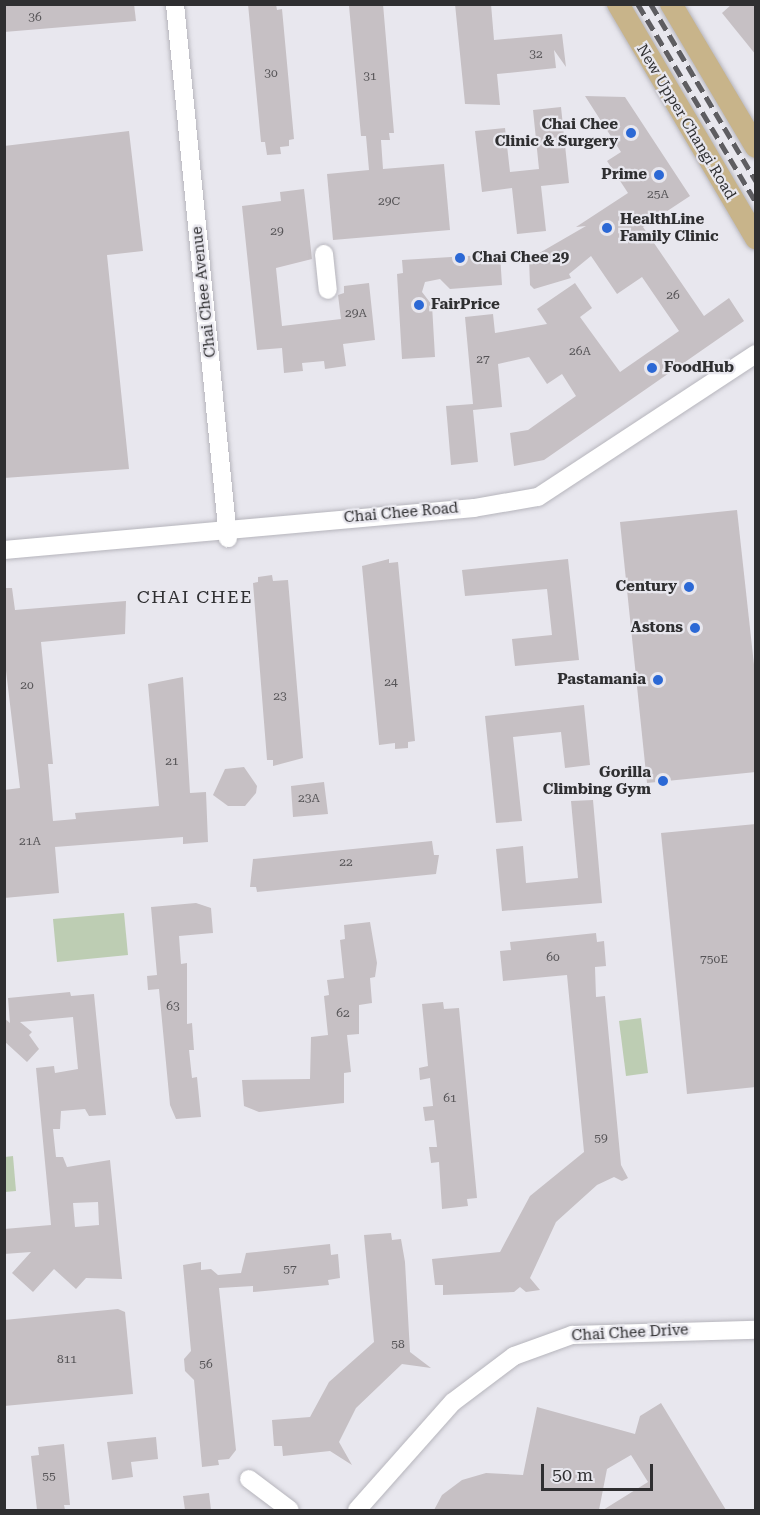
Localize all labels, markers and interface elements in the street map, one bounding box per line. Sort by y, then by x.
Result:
house number: 36 [28,11,42,25]
street label: New Upper Changi Road [632,41,740,203]
house number: 32 [529,48,543,62]
house number: 30 [264,67,278,81]
house number: 31 [363,70,377,84]
place label: Chai Chee Clinic & Surgery [495,115,618,150]
marker: Chai Chee Clinic & Surgery [622,124,640,142]
place label: Prime [601,166,647,184]
marker: Prime [652,168,666,182]
house number: 25A [647,188,669,202]
house number: 29C [378,195,400,209]
place label: HealthLine Family Clinic [620,210,719,245]
marker: HealthLine Family Clinic [598,219,616,237]
house number: 29 [270,225,284,239]
street label: Chai Chee Avenue [188,226,220,358]
place label: Chai Chee 29 [472,249,569,267]
marker: Chai Chee 29 [453,251,467,265]
house number: 26 [666,289,680,303]
place label: FairPrice [431,296,500,314]
marker: FairPrice [412,298,426,312]
house number: 29A [345,307,367,321]
house number: 26A [569,345,591,359]
house number: 27 [476,353,490,367]
place label: FoodHub [664,359,734,377]
marker: FoodHub [645,361,659,375]
street label: Chai Chee Road [343,499,459,527]
place label: Century [615,578,677,596]
marker: Century [682,580,696,594]
district label: CHAI CHEE [137,586,253,608]
place label: Astons [631,619,683,637]
marker: Astons [688,621,702,635]
place label: Pastamania [557,671,646,689]
marker: Pastamania [651,673,665,687]
house number: 24 [384,676,398,690]
house number: 20 [20,679,34,693]
house number: 23 [273,690,287,704]
house number: 21 [165,755,179,769]
place label: Gorilla Climbing Gym [543,763,651,798]
marker: Gorilla Climbing Gym [656,774,670,788]
house number: 23A [298,792,320,806]
house number: 21A [19,835,41,849]
house number: 22 [339,856,353,870]
house number: 60 [546,951,560,965]
house number: 750E [700,953,728,967]
house number: 63 [166,1000,180,1014]
house number: 62 [336,1007,350,1021]
house number: 61 [443,1092,457,1106]
house number: 59 [594,1132,608,1146]
house number: 57 [283,1263,297,1277]
street label: Chai Chee Drive [571,1321,689,1345]
house number: 58 [391,1338,405,1352]
house number: 811 [57,1353,77,1367]
house number: 56 [199,1358,213,1372]
scale bar [544,1452,656,1490]
text: 50 m [552,1464,593,1485]
house number: 55 [42,1470,56,1484]

